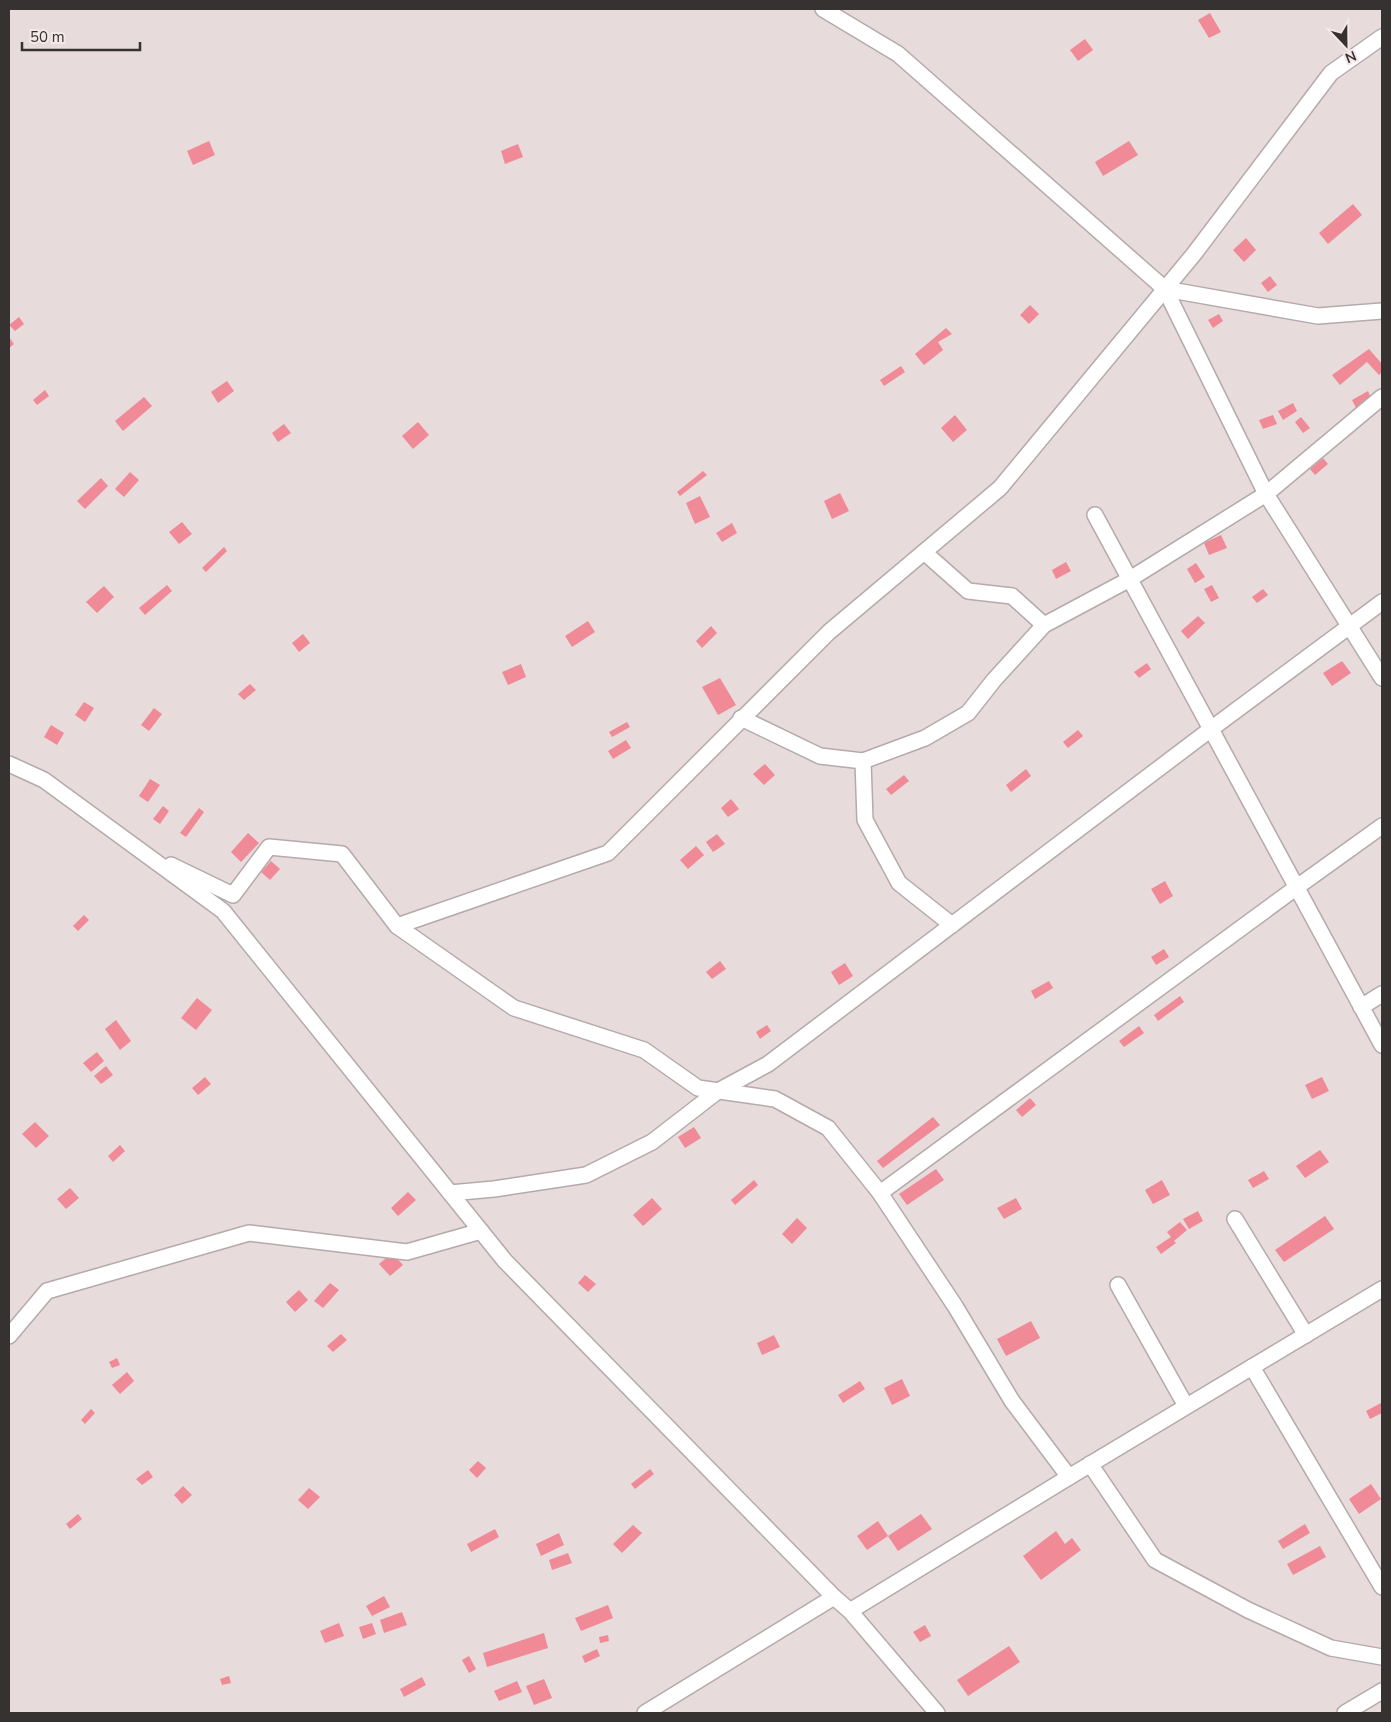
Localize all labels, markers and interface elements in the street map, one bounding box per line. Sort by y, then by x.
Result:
scale bar [22,20,140,52]
north arrow [1321,20,1371,70]
text: 50 m [30,27,65,47]
text: N [1342,46,1359,67]

